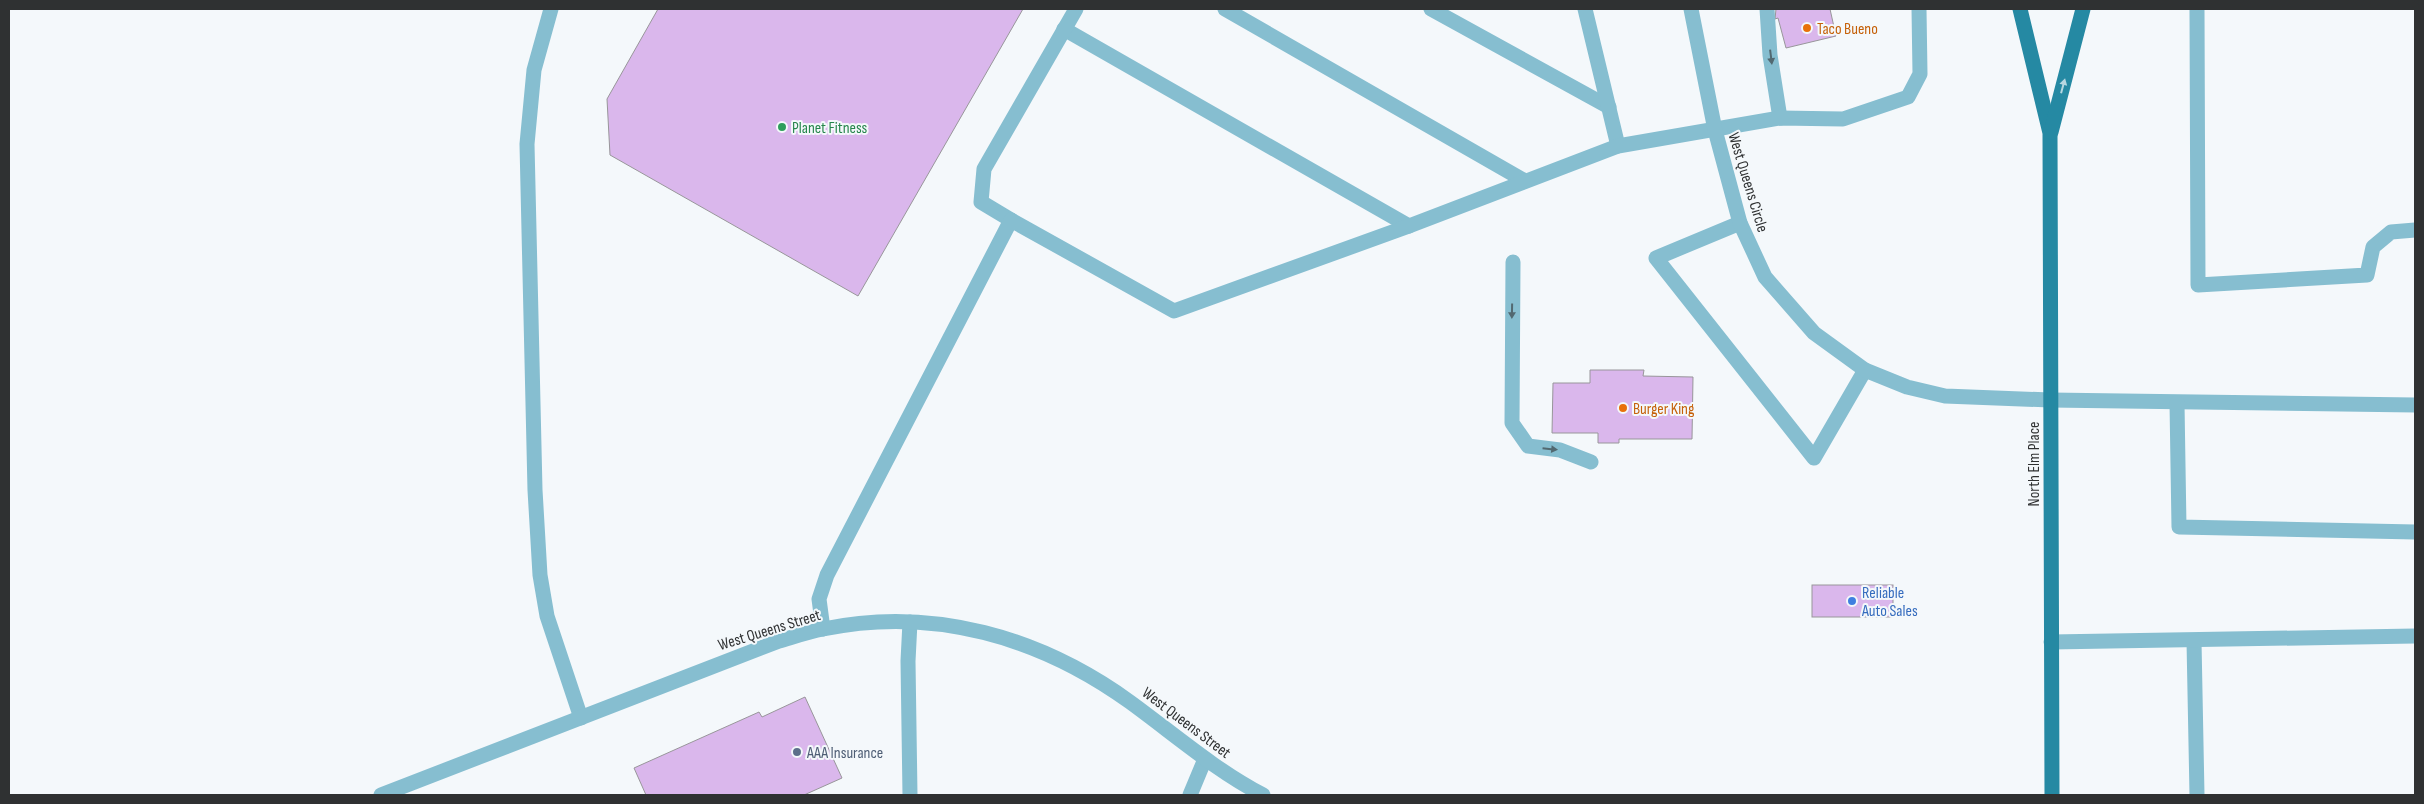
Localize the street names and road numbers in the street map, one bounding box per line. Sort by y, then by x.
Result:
street label: West Queens Circle [1723,130,1772,235]
street label: North Elm Place [2025,422,2044,506]
street label: West Queens Street [716,606,823,655]
street label: West Queens Street [1138,684,1234,763]

